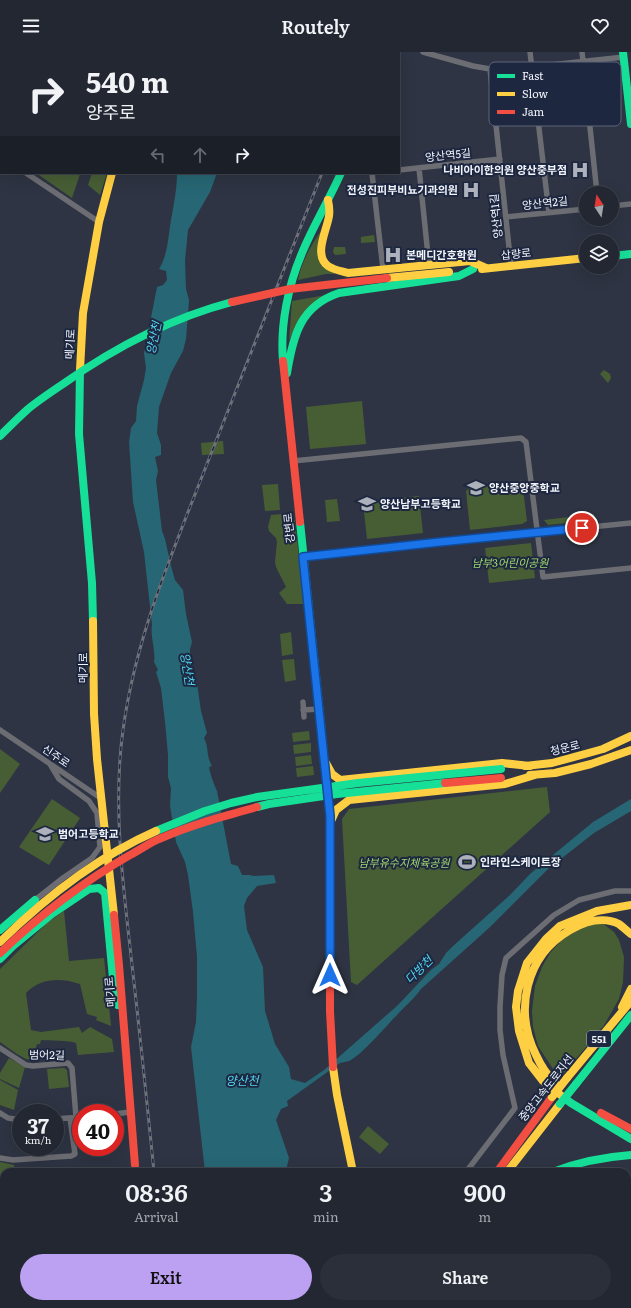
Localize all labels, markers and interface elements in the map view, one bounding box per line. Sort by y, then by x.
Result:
text: Routely [281,13,350,40]
icon: menu [20,15,42,37]
icon: heart [589,15,611,37]
text: 540 m [86,60,169,102]
legend [489,62,621,126]
text: Fast [522,67,544,83]
icon: right [20,68,72,120]
text: Slow [522,85,548,101]
text: 양주로 [86,98,136,125]
text: Jam [522,103,545,119]
icon: left [147,144,169,166]
icon: ahead [189,144,211,166]
icon: right [231,144,253,166]
street label: 양산역5길 [424,144,472,164]
hospital icon: 나비아이한의원 양산중부점 [570,160,590,180]
place label: 나비아이한의원 양산중부점 [443,161,567,177]
hospital icon: 전성진피부비뇨기과의원 [461,180,481,200]
place label: 전성진피부비뇨기과의원 [347,181,458,197]
north arrow [579,186,619,226]
map controls [579,186,619,274]
street label: 양산역2길 [521,192,569,212]
street label: 양산역1길 [485,193,505,239]
button: layers [579,234,619,274]
street label: 삽량로 [500,243,532,263]
hospital icon: 본메디간호학원 [383,245,403,265]
place label: 본메디간호학원 [406,246,477,262]
water label: 양산천 [141,318,166,356]
street label: 메기로 [60,328,78,360]
school or university icon: 양산중앙중학교 [466,478,486,498]
place label: 양산중앙중학교 [489,479,560,495]
school or university icon: 양산남부고등학교 [357,494,377,514]
place label: 양산남부고등학교 [380,495,461,511]
pin [565,511,599,545]
street label: 강변로 [278,512,298,544]
icon: arrive [571,517,593,539]
park label: 남부3어린이공원 [472,554,549,570]
water label: 양산천 [177,651,200,689]
street label: 메기로 [74,653,90,683]
street label: 청운로 [548,736,581,758]
street label: 신주로 [39,740,74,770]
school or university icon: 범어고등학교 [35,824,55,844]
place label: 범어고등학교 [58,825,119,841]
sports icon: 인라인스케이트장 [457,852,477,872]
place label: 인라인스케이트장 [480,853,561,869]
park label: 남부유수지체육공원 [358,854,450,870]
water label: 다방천 [400,950,438,987]
position arrow [309,954,351,996]
street label: 메기로 [100,976,118,1008]
road number: 551 [587,1031,611,1047]
street label: 범어2길 [29,1046,65,1062]
street label: 중앙고속도로지선 [514,1051,576,1124]
water label: 양산천 [225,1071,261,1089]
speed limit sign: 40 [72,1104,124,1156]
text: 37 [27,1110,49,1140]
text: km/h [25,1132,51,1147]
text: 08:36 [125,1174,188,1209]
text: 3 [319,1174,332,1209]
text: 900 [464,1174,506,1209]
text: Arrival [134,1207,179,1226]
text: min [313,1207,339,1226]
text: m [478,1207,491,1226]
button: Exit [20,1254,312,1300]
button: Share [320,1254,611,1300]

